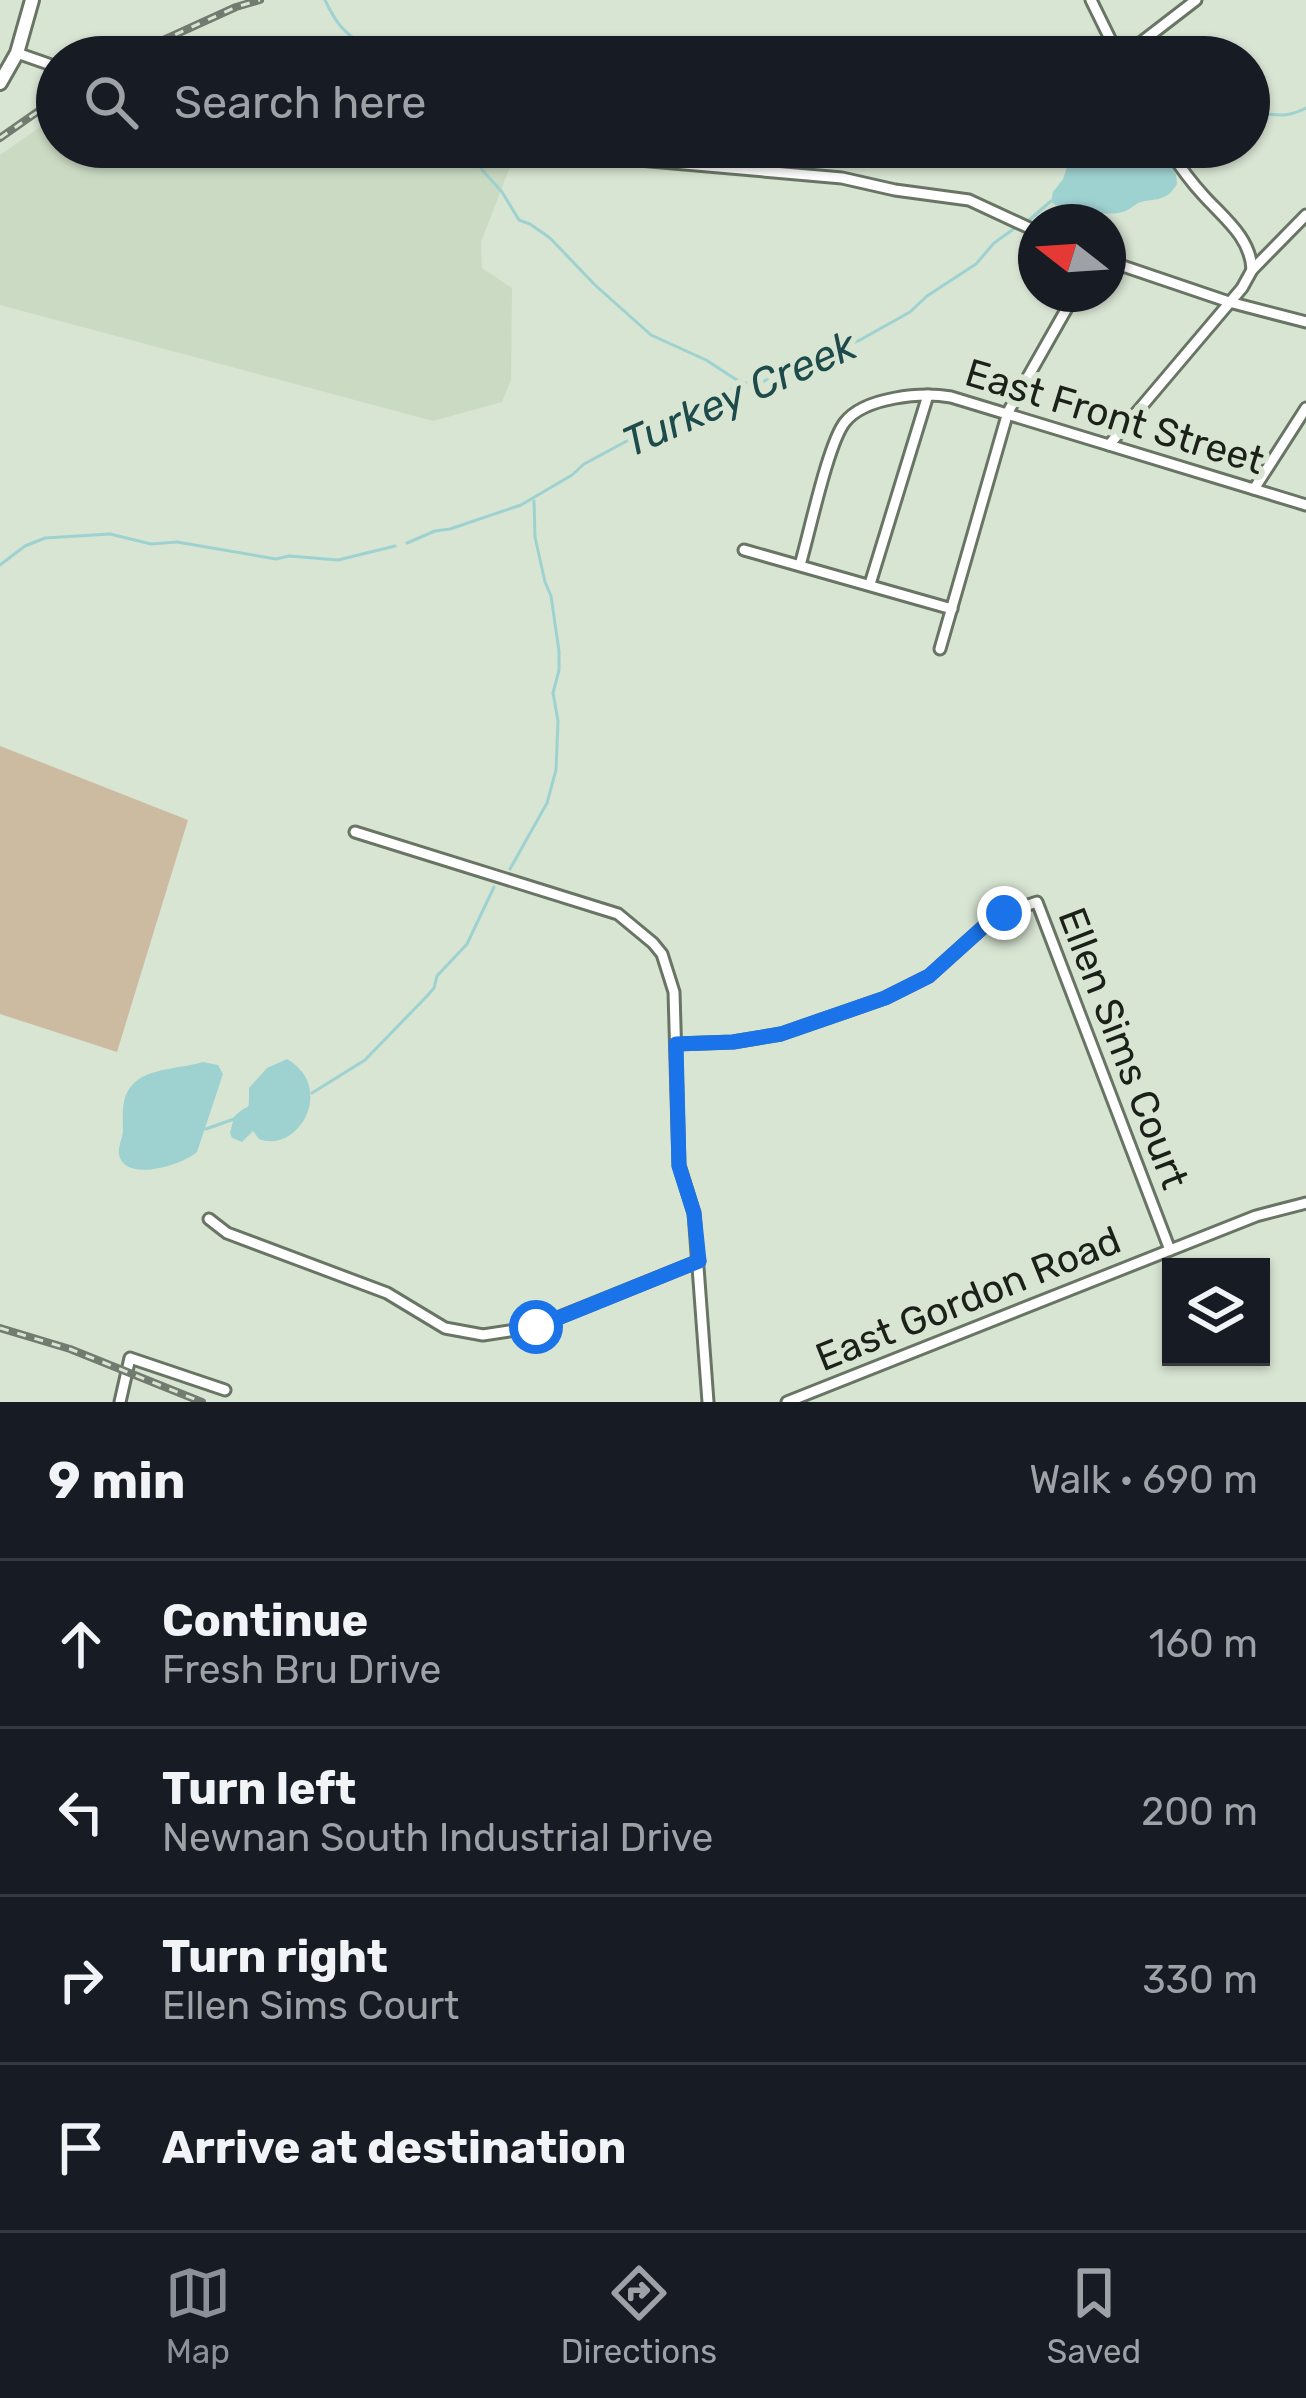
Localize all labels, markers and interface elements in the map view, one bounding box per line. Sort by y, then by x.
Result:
search box [36,36,1270,168]
icon: search [78,69,144,135]
text: Search here [174,76,426,129]
north arrow [1018,204,1126,312]
water label: Turkey Creek [615,320,865,468]
street label: East Front Street [960,350,1270,484]
route end [977,886,1031,940]
street label: Ellen Sims Court [1048,901,1198,1195]
street label: East Gordon Road [809,1217,1127,1381]
map controls [1162,1258,1270,1366]
button: layers [1162,1258,1270,1366]
route start [509,1300,563,1354]
text: 9 min [48,1450,186,1511]
text: Walk · 690 m [1029,1457,1258,1503]
text: Continue [162,1594,368,1647]
icon: ahead [48,1611,114,1677]
text: 160 m [1149,1621,1258,1667]
text: Fresh Bru Drive [162,1647,441,1693]
text: Turn left [162,1762,356,1815]
icon: left [48,1779,114,1845]
text: 200 m [1141,1789,1258,1835]
text: Newnan South Industrial Drive [162,1815,713,1861]
text: Turn right [162,1930,388,1983]
icon: right [48,1947,114,2013]
text: 330 m [1142,1957,1258,2003]
text: Ellen Sims Court [162,1983,459,2029]
icon: arrive [48,2115,114,2181]
text: Arrive at destination [162,2121,627,2174]
tab: Map [165,2260,231,2371]
tab: Directions [561,2260,717,2371]
tab: Saved [1047,2260,1141,2371]

